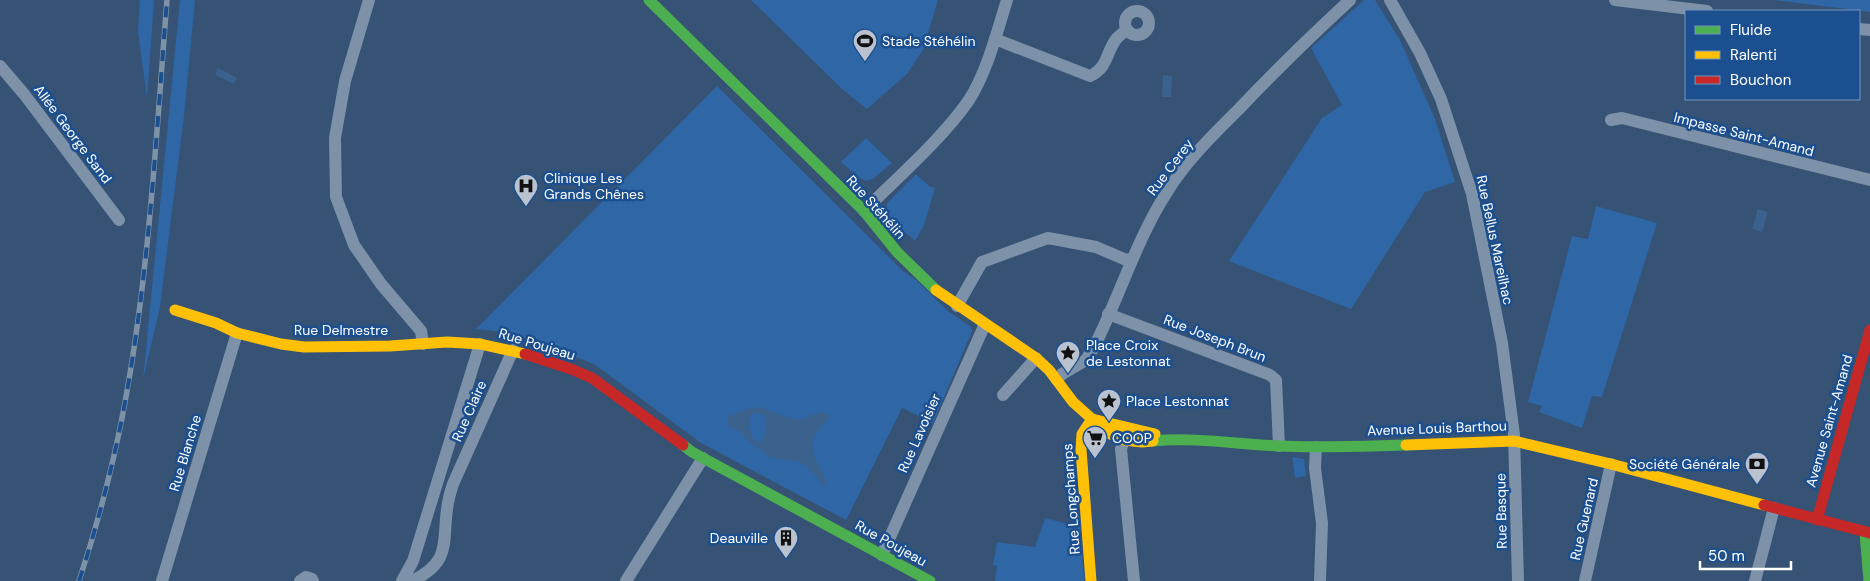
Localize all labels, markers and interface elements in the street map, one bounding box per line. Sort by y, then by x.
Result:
legend [1685,10,1860,100]
text: Fluide [1730,20,1772,40]
sports icon: Stade Stéhélin [852,28,878,62]
place label: Stade Stéhélin [882,32,976,50]
text: Ralenti [1730,45,1777,65]
text: Bouchon [1730,70,1791,90]
street label: Allée George Sand [30,81,116,187]
street label: Impasse Saint-Amand [1672,108,1816,160]
street label: Rue Cerey [1143,135,1197,199]
place label: Clinique Les Grands Chênes [544,169,644,203]
street label: Rue Stéhélin [843,171,909,243]
hospital icon: Clinique Les Grands Chênes [513,173,539,207]
street label: Rue Bellus Mareilhac [1472,174,1518,306]
street label: Rue Joseph Brun [1161,310,1269,366]
street label: Rue Delmestre [294,321,388,339]
street label: Rue Poujeau [497,324,577,364]
place label: Place Croix de Lestonnat [1086,336,1171,370]
place icon: Place Croix de Lestonnat [1055,340,1081,374]
street label: Avenue Saint-Amand [1801,353,1857,489]
street label: Rue Claire [448,378,490,444]
place icon: Place Lestonnat [1096,388,1122,422]
street label: Rue Lavoisier [894,391,944,475]
place label: Place Lestonnat [1126,392,1229,410]
street label: Rue Blanche [165,412,205,494]
street label: Avenue Louis Barthou [1367,417,1507,439]
supermarket icon: COOP [1082,425,1108,459]
place label: COOP [1112,429,1152,447]
street label: Rue Longchamps [1058,443,1084,555]
bank icon: Société Générale [1744,451,1770,485]
place label: Société Générale [1629,455,1740,473]
street label: Rue Basque [1491,473,1511,549]
street label: Rue Guenard [1566,476,1602,562]
street label: Rue Poujeau [852,516,930,570]
building icon: Deauville [773,525,799,559]
place label: Deauville [710,529,768,547]
scale bar [1700,538,1791,570]
text: 50 m [1708,546,1745,566]

